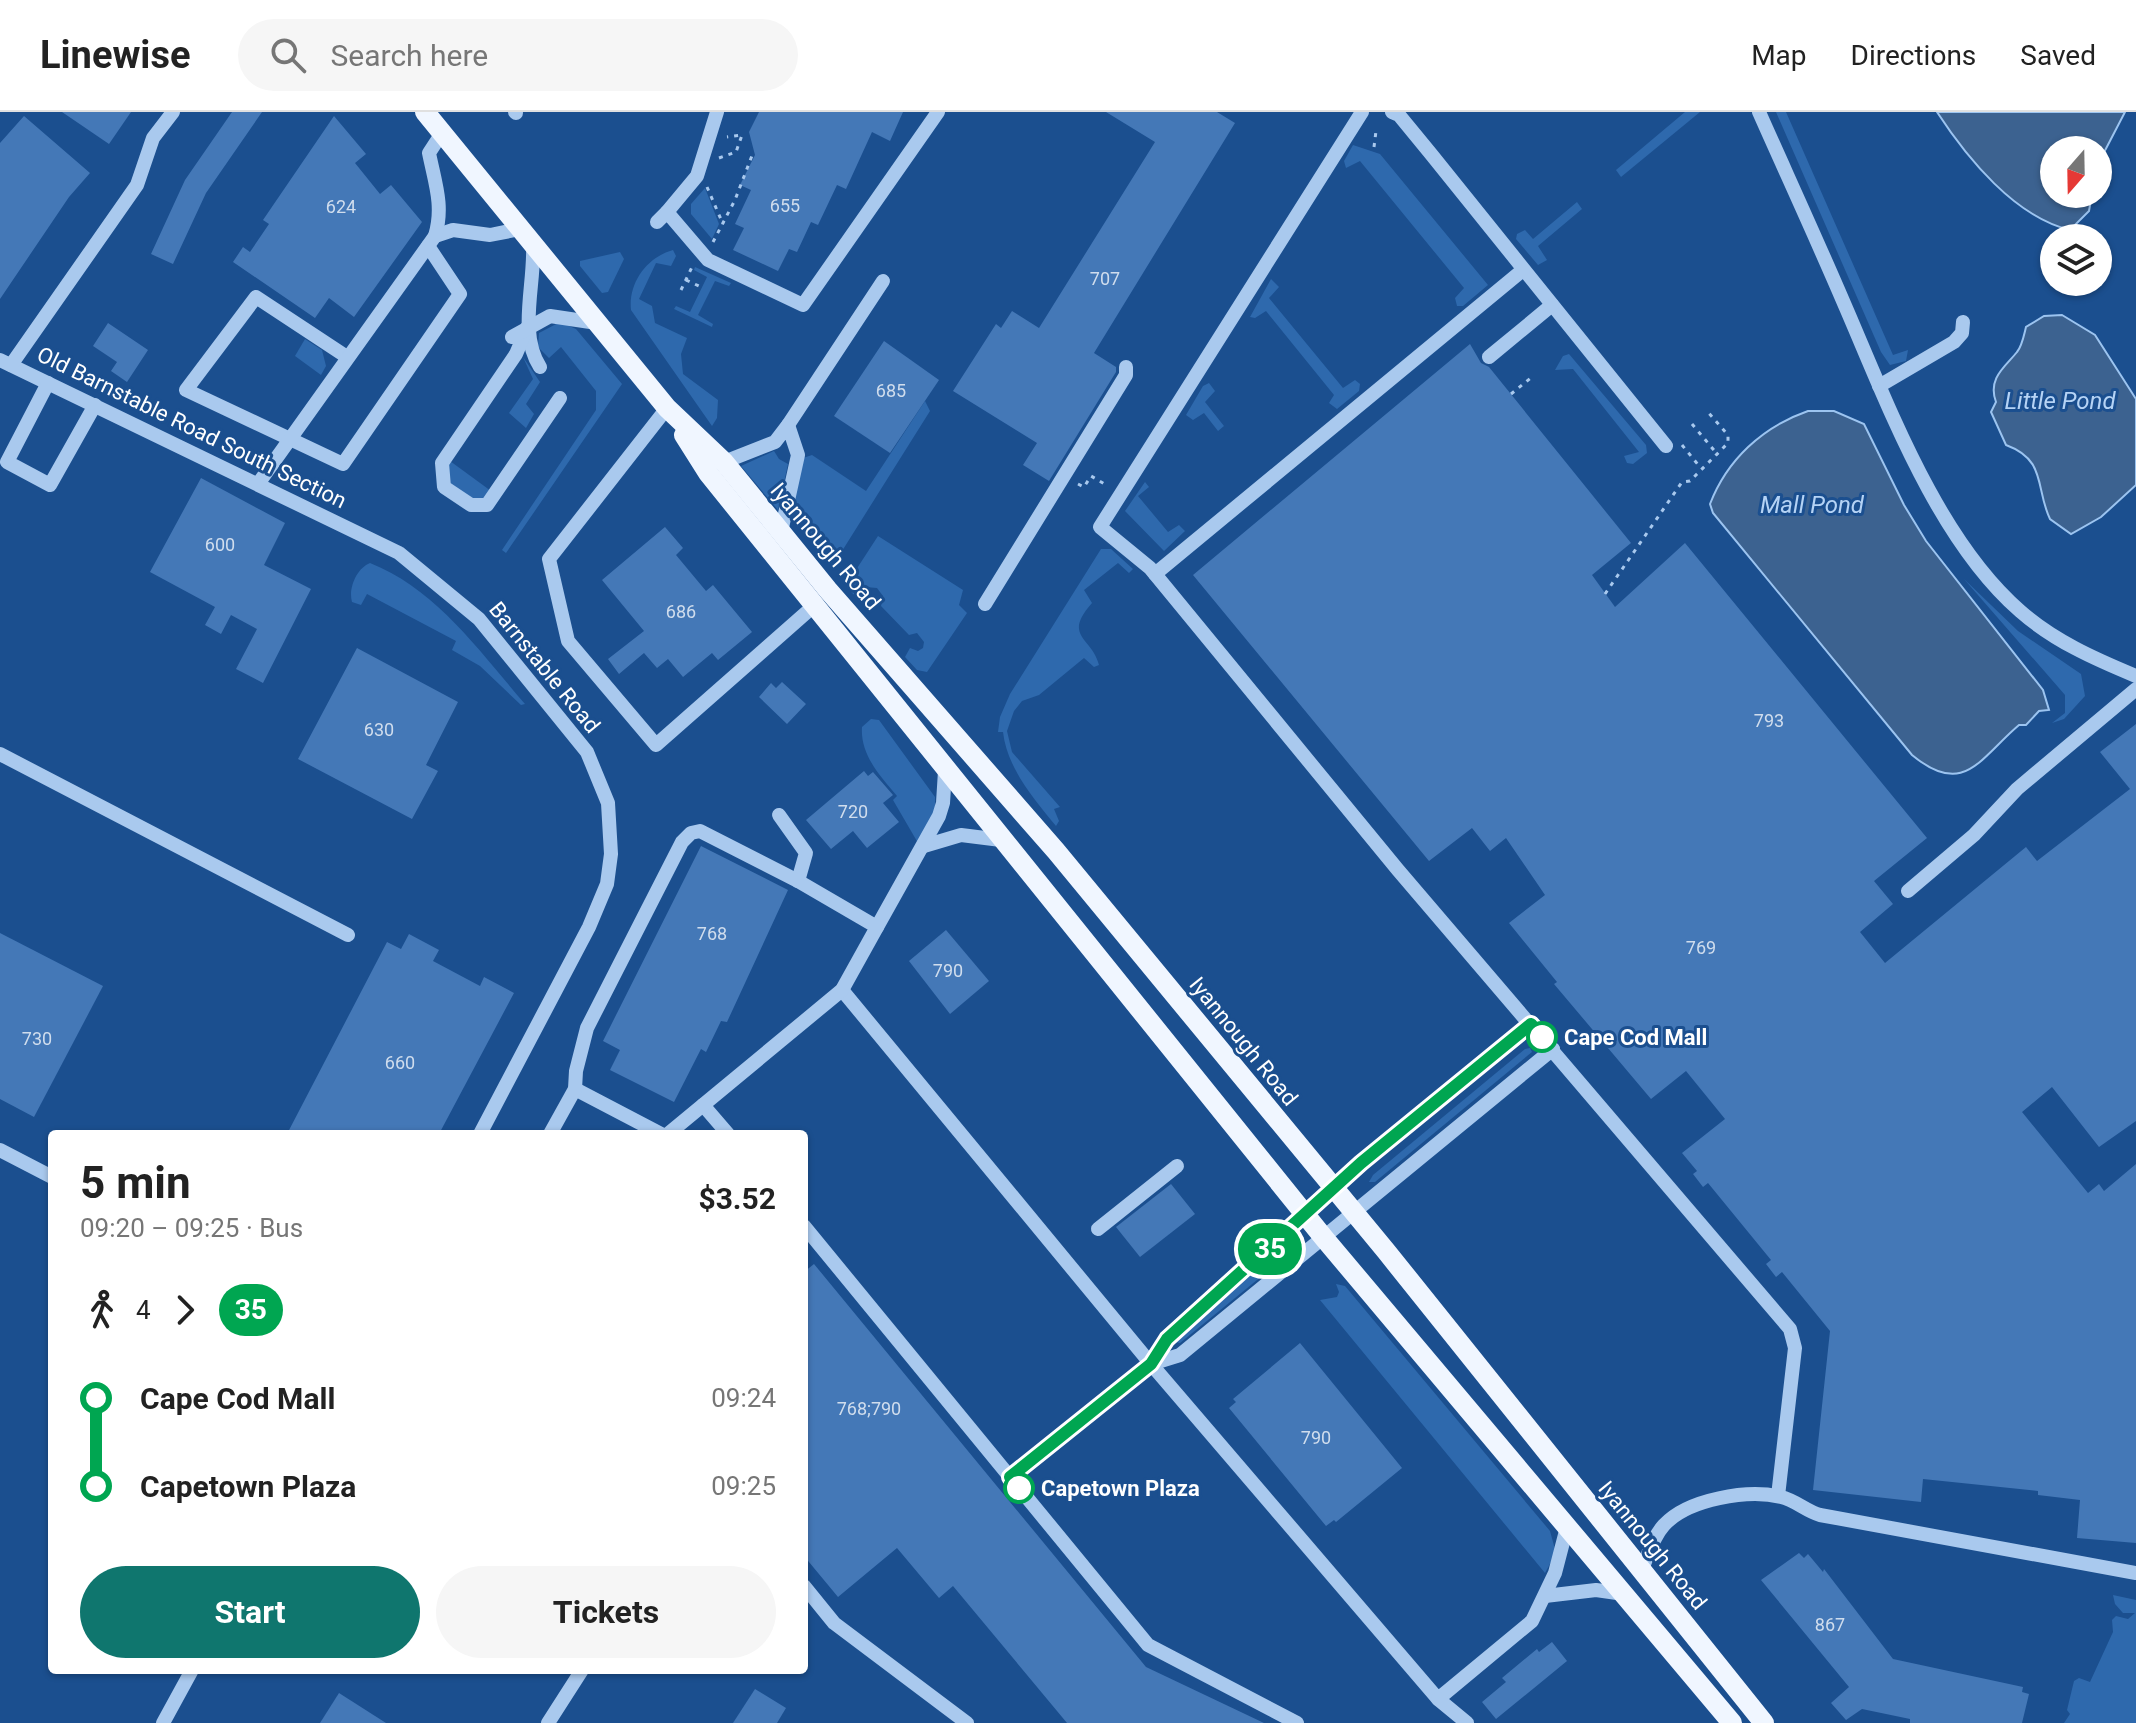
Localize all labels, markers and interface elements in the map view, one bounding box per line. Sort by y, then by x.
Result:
search box [238,19,798,91]
text: Linewise [40,33,190,77]
icon: search [266,33,310,77]
text: Search here [330,38,488,73]
text: Map [1751,39,1807,72]
text: Directions [1851,39,1976,72]
text: Saved [2020,39,2096,72]
north arrow [2040,136,2112,208]
map controls [2040,136,2112,296]
house number: 655 [770,195,800,216]
house number: 624 [326,196,356,217]
button: layers [2040,224,2112,296]
house number: 707 [1090,268,1120,289]
street label: Old Barnstable Road South Section [33,341,350,513]
house number: 685 [876,380,906,401]
water label: Little Pond [2004,387,2116,415]
street label: Iyannough Road [765,478,886,615]
water label: Mall Pond [1760,491,1865,519]
house number: 600 [205,534,235,555]
street label: Barnstable Road [484,597,605,738]
house number: 686 [666,601,696,622]
house number: 793 [1754,710,1784,731]
house number: 630 [364,719,394,740]
house number: 720 [838,801,868,822]
house number: 768 [697,923,727,944]
house number: 769 [1686,937,1716,958]
house number: 790 [933,960,963,981]
street label: Iyannough Road [1184,972,1303,1110]
marker: Cape Cod Mall [1527,1022,1557,1052]
place label: Cape Cod Mall [1564,1025,1707,1050]
house number: 730 [22,1028,52,1049]
house number: 660 [385,1052,415,1073]
text: 5 min [80,1157,191,1209]
text: $3.52 [698,1181,776,1216]
text: 09:20 – 09:25 · Bus [80,1213,303,1243]
line badge: 35 [1234,1223,1306,1275]
text: 35 [1254,1232,1286,1265]
icon: walk [80,1288,124,1332]
icon: forward [163,1288,207,1332]
text: 35 [235,1293,267,1326]
text: 4 [136,1295,151,1325]
text: Cape Cod Mall [140,1381,335,1416]
text: 09:24 [711,1383,776,1413]
house number: 768;790 [837,1398,901,1419]
house number: 790 [1301,1427,1331,1448]
text: Capetown Plaza [140,1469,356,1504]
text: 09:25 [711,1471,776,1501]
marker: Capetown Plaza [1004,1473,1034,1503]
place label: Capetown Plaza [1041,1476,1200,1501]
street label: Iyannough Road [1593,1476,1712,1614]
button: Start [80,1566,420,1658]
button: Tickets [436,1566,776,1658]
house number: 867 [1815,1614,1845,1635]

